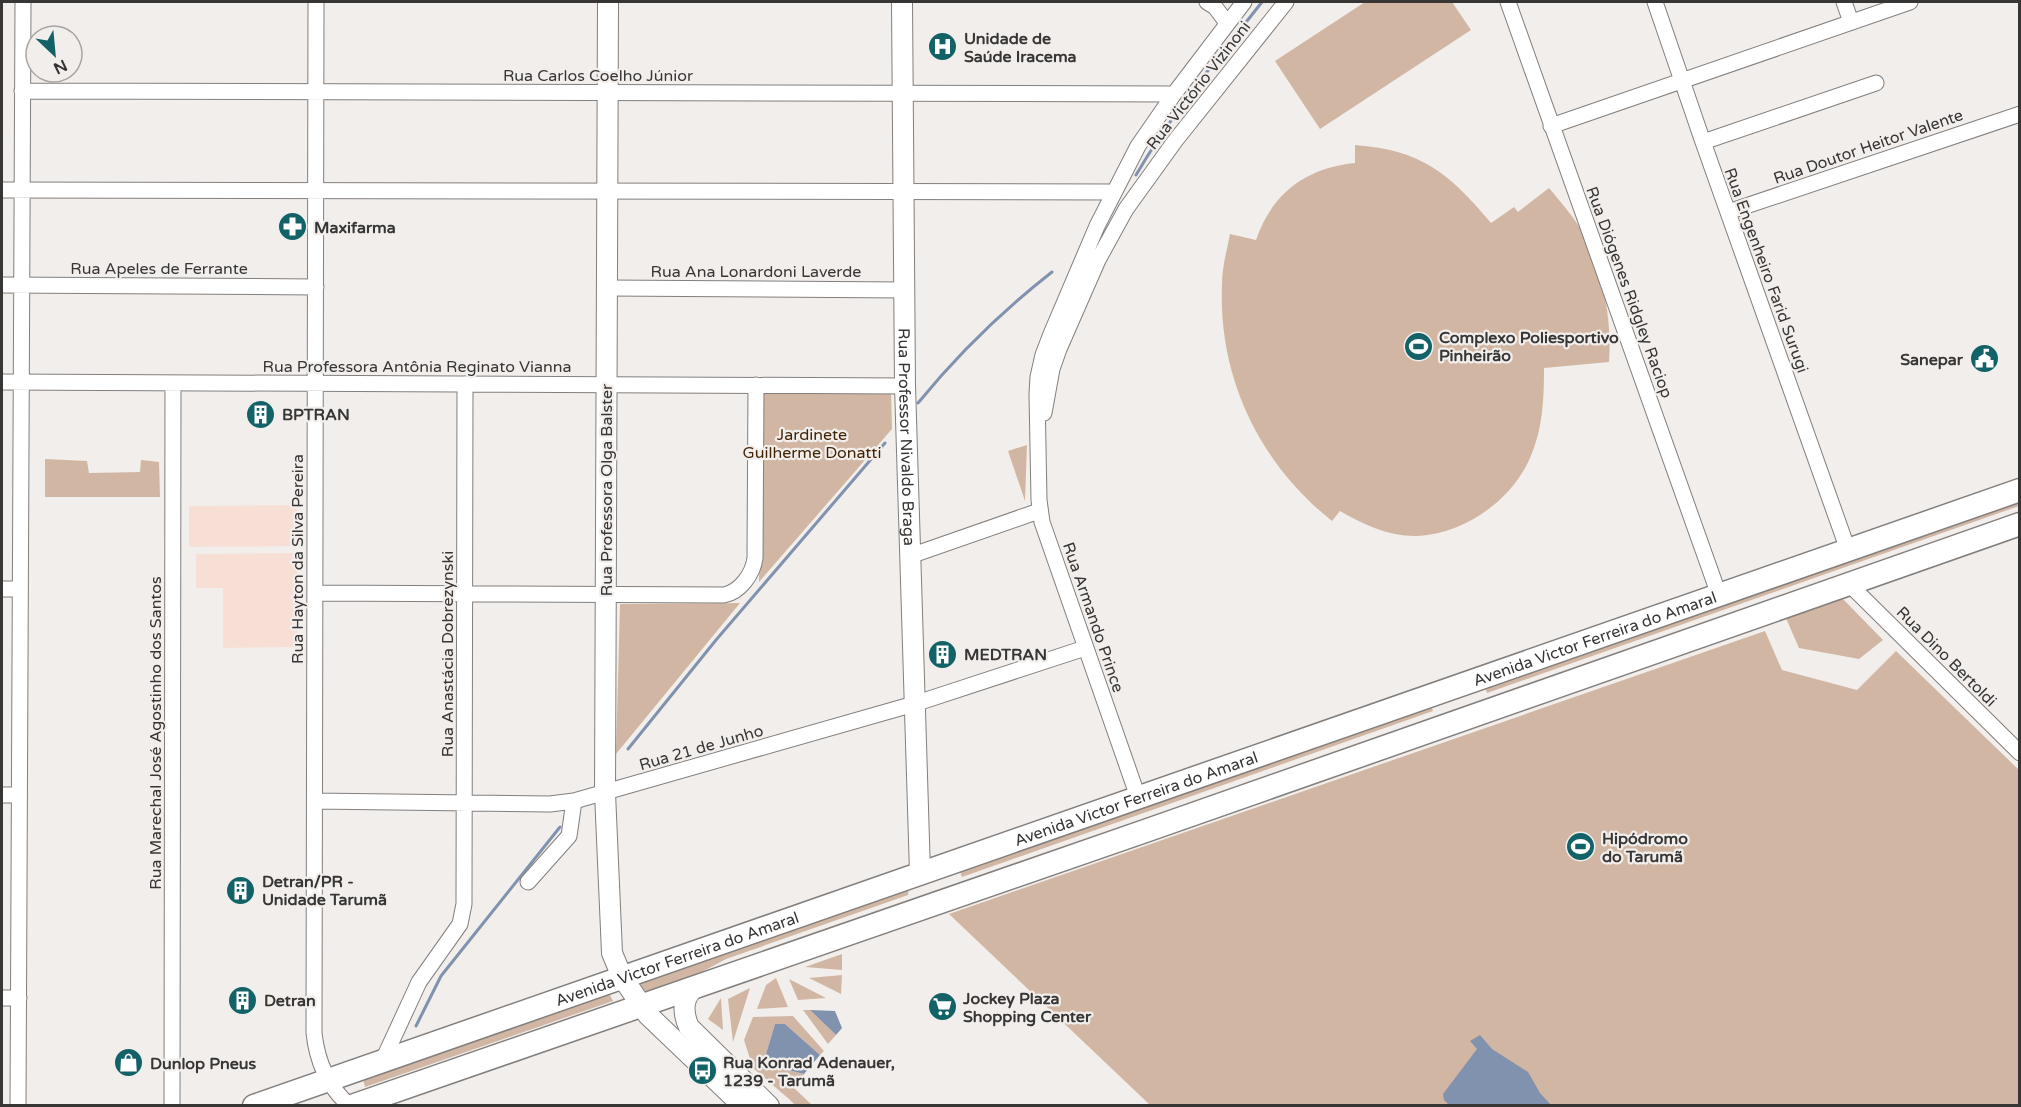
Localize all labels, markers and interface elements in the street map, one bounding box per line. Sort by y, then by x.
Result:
street label: Rua Victório Vizinoni [1142,17,1255,154]
north arrow [24,24,84,84]
place label: Unidade de Saúde Iracema [964,29,1077,67]
hospital icon: Unidade de Saúde Iracema [927,31,959,63]
text: N [50,55,70,78]
street label: Rua Carlos Coelho Júnior [503,66,694,86]
street label: Rua Doutor Heitor Valente [1771,105,1966,189]
street label: Rua Engenheiro Farid Surugi [1720,165,1813,376]
street label: Rua Diógenes Ridgley Raciop [1581,184,1677,401]
pharmacy icon: Maxifarma [277,211,309,243]
place label: Maxifarma [314,218,396,238]
street label: Rua Apeles de Ferrante [70,259,248,279]
street label: Rua Ana Lonardoni Laverde [651,262,861,282]
street label: Rua Professor Nivaldo Braga [894,328,919,546]
place label: Complexo Poliesportivo Pinheirão [1439,328,1619,366]
sports icon: Complexo Poliesportivo Pinheirão [1402,330,1434,362]
public building icon: Sanepar [1968,343,2000,375]
place label: Sanepar [1900,350,1964,370]
street label: Rua Professora Antônia Reginato Vianna [263,357,571,377]
street label: Rua Professora Olga Balster [597,383,617,596]
building icon: BPTRAN [245,398,277,430]
place label: BPTRAN [282,405,350,425]
park label: Jardinete Guilherme Donatti [743,425,881,463]
street label: Rua Hayton da Silva Pereira [288,454,308,664]
street label: Rua Armando Prince [1058,540,1128,695]
street label: Rua Anastácia Dobrezynski [438,551,458,757]
street label: Rua Marechal José Agostinho dos Santos [146,576,166,890]
street label: Avenida Victor Ferreira do Amaral [1471,588,1720,691]
street label: Rua Dino Bertoldi [1892,602,2001,711]
building icon: MEDTRAN [927,638,959,670]
place label: MEDTRAN [964,645,1047,665]
street label: Rua 21 de Junho [637,721,766,775]
street label: Avenida Victor Ferreira do Amaral [1012,748,1261,851]
place label: Hipódromo do Tarumã [1602,829,1688,867]
sports icon: Hipódromo do Tarumã [1565,831,1597,863]
place label: Detran/PR - Unidade Tarumã [262,872,387,910]
building icon: Detran/PR - Unidade Tarumã [225,874,257,906]
street label: Avenida Victor Ferreira do Amaral [553,908,802,1011]
building icon: Detran [227,984,259,1016]
place label: Jockey Plaza Shopping Center [962,989,1092,1027]
place label: Detran [264,991,316,1011]
supermarket icon: Jockey Plaza Shopping Center [926,991,958,1023]
shop icon: Dunlop Pneus [113,1047,145,1079]
place label: Rua Konrad Adenauer, 1239 - Tarumã [723,1053,895,1091]
place label: Dunlop Pneus [150,1054,257,1074]
bus stop icon: Rua Konrad Adenauer, 1239 - Tarumã [686,1055,718,1087]

